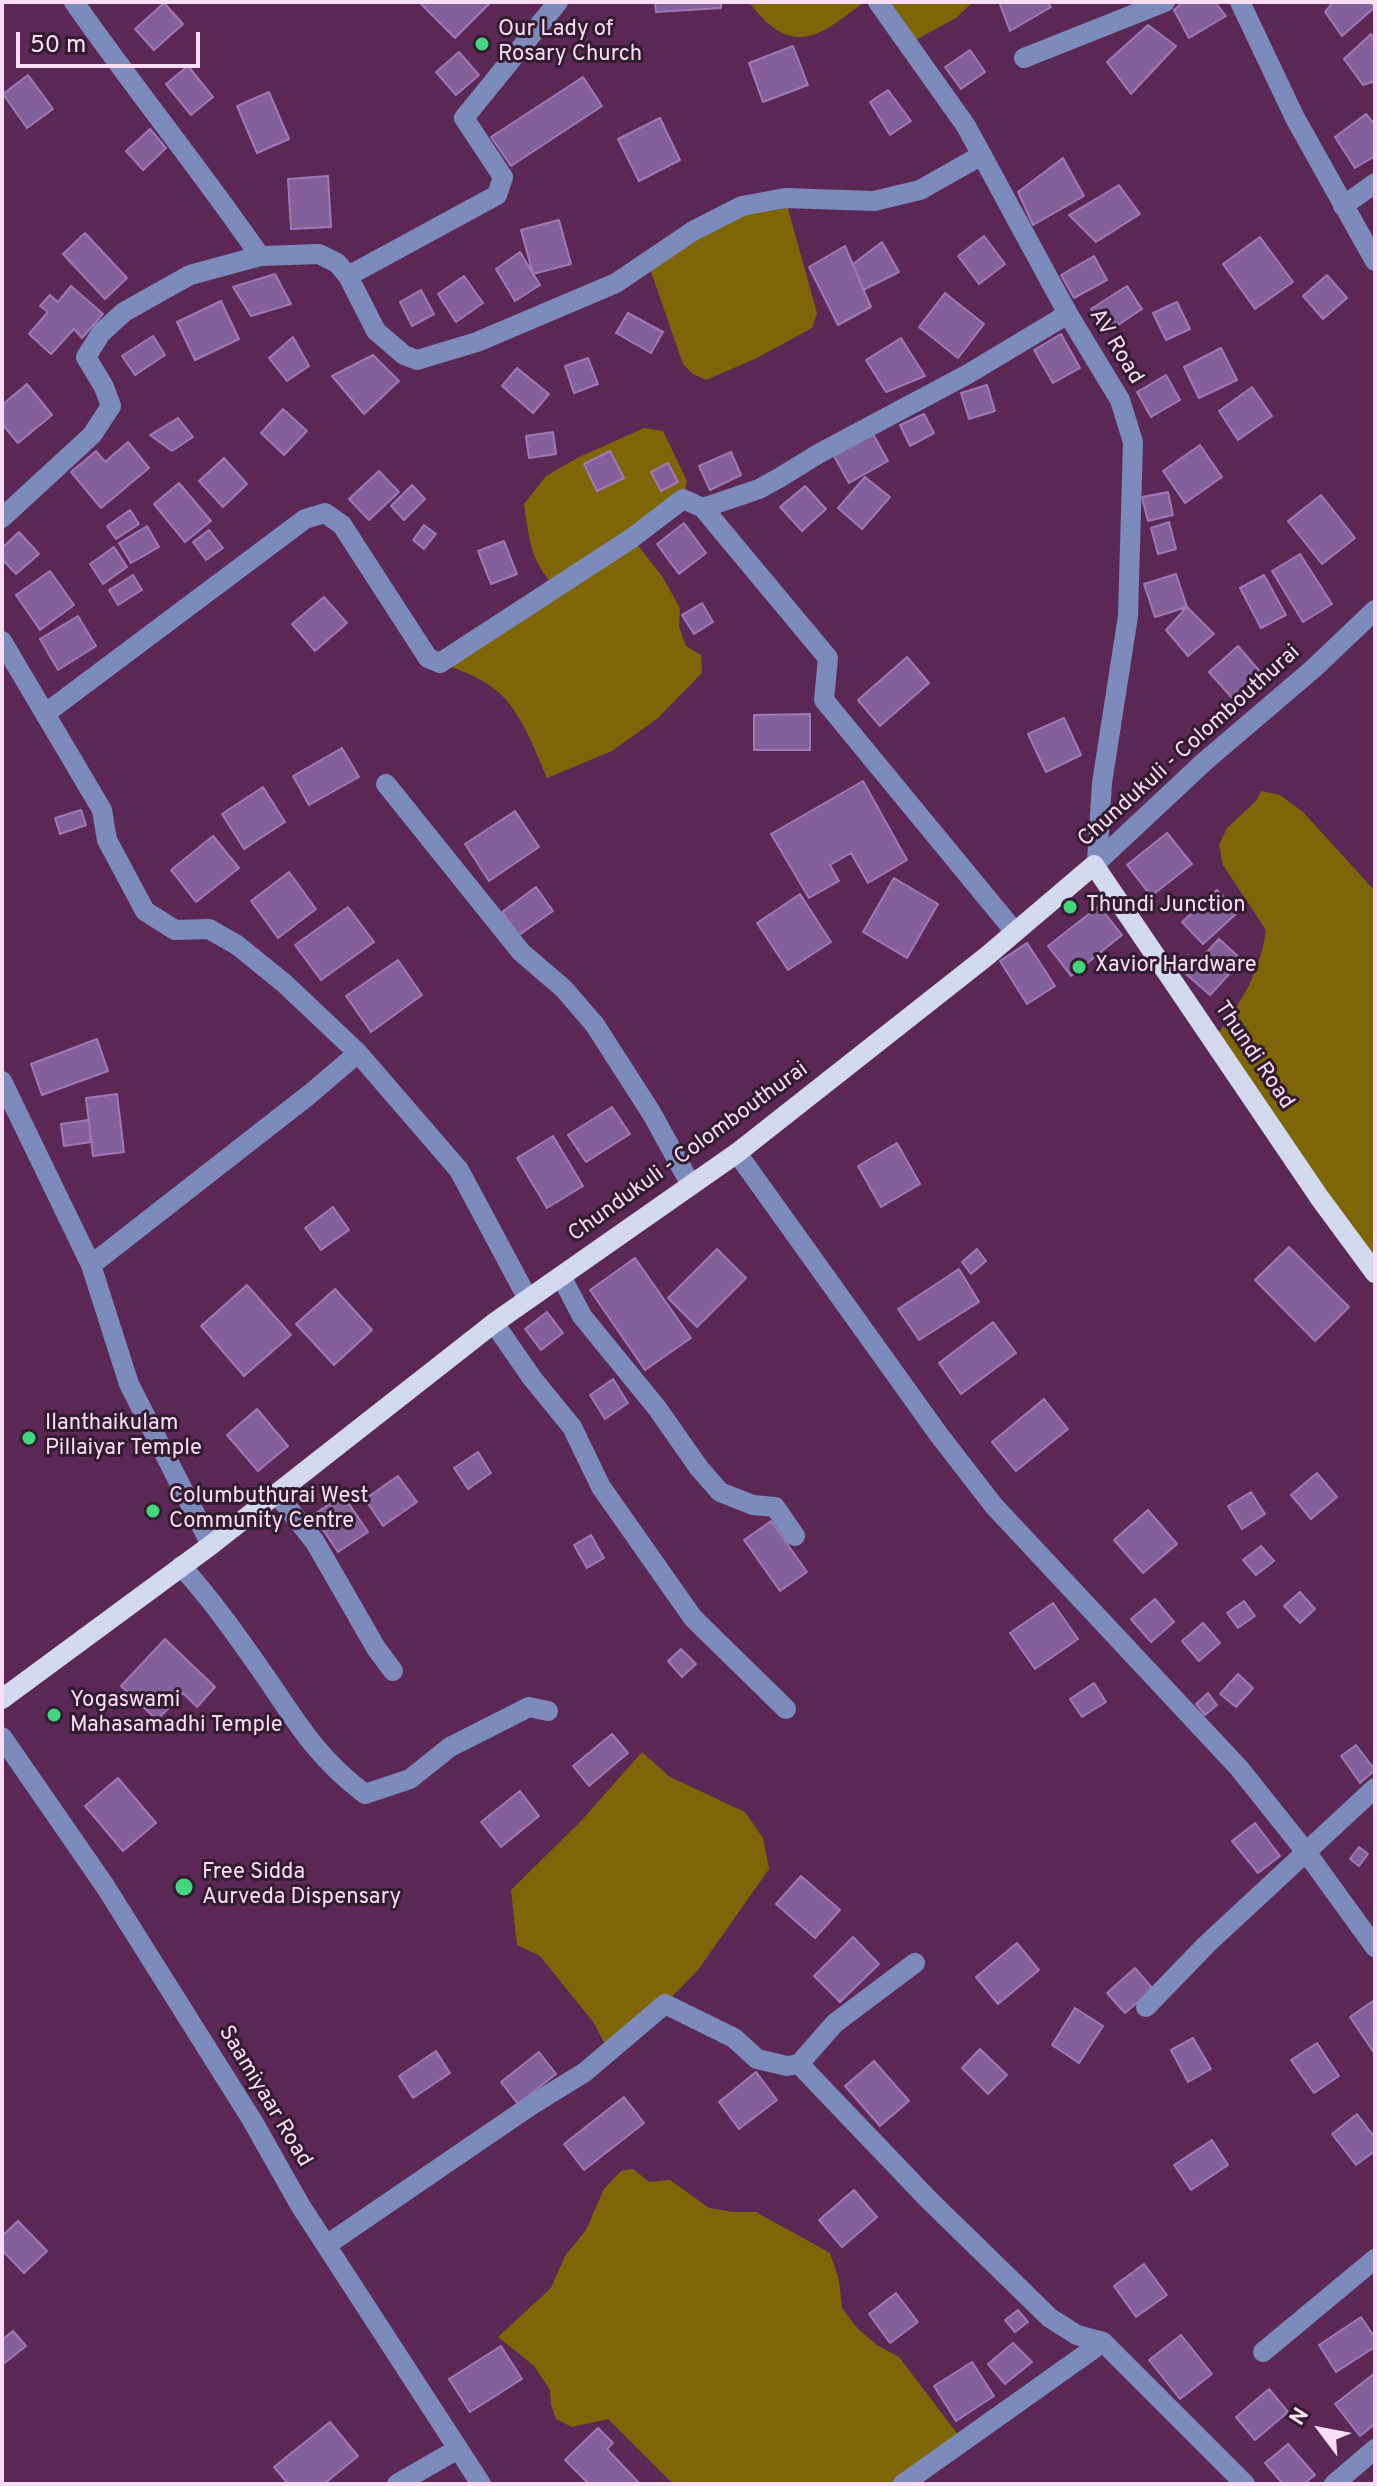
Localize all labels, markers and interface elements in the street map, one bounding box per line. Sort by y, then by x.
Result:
scale bar [20,16,204,66]
place label: Our Lady of Rosary Church [498,18,642,70]
text: 50 m [30,31,86,61]
marker: Our Lady of Rosary Church [473,35,491,53]
street label: AV Road [1082,304,1148,390]
street label: Chundukuli - Colombouthurai [1074,640,1306,854]
place label: Thundi Junction [1086,894,1246,920]
marker: Thundi Junction [1061,898,1079,916]
place label: Xavior Hardware [1095,954,1257,980]
marker: Xavior Hardware [1070,958,1088,976]
street label: Thundi Road [1207,997,1299,1115]
street label: Chundukuli - Colombouthurai [564,1057,814,1249]
place label: Ilanthaikulam Pillaiyar Temple [45,1412,202,1464]
marker: Ilanthaikulam Pillaiyar Temple [20,1429,38,1447]
place label: Columbuthurai West Community Centre [169,1485,369,1536]
marker: Columbuthurai West Community Centre [144,1502,162,1520]
place label: Yogaswami Mahasamadhi Temple [70,1689,283,1740]
marker: Yogaswami Mahasamadhi Temple [45,1706,63,1724]
place label: Free Sidda Aurveda Dispensary [202,1861,401,1912]
marker: Free Sidda Aurveda Dispensary [173,1876,195,1898]
street label: Saamiyaar Road [211,2021,317,2173]
north arrow [1281,2390,1361,2470]
text: N [1285,2403,1316,2431]

